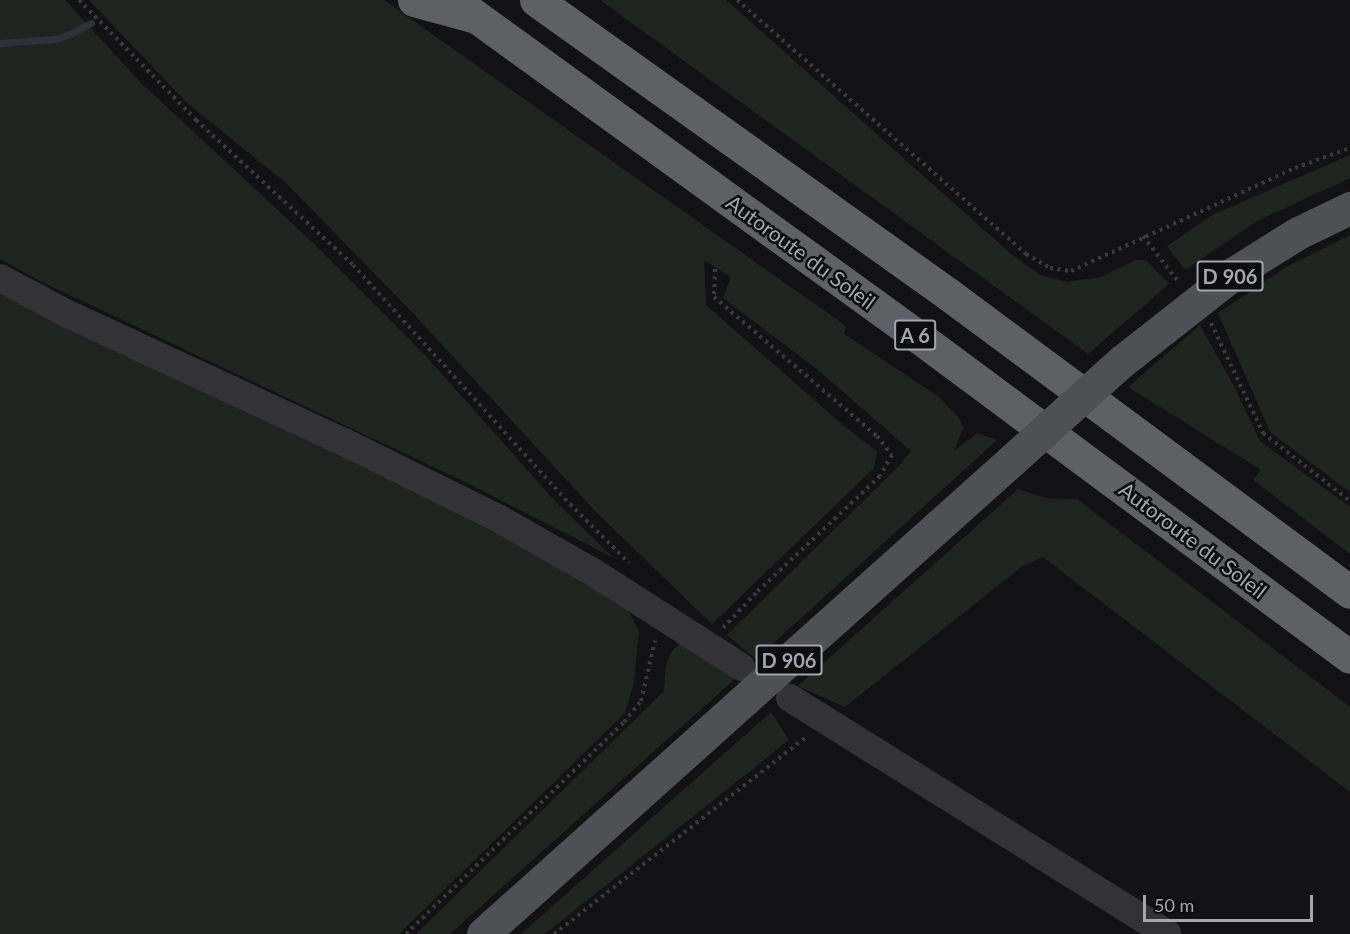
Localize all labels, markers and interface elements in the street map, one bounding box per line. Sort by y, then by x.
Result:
street label: Autoroute du Soleil [722,190,880,314]
road number: D 906 [1196,259,1264,293]
road number: A 6 [892,318,938,352]
street label: Autoroute du Soleil [1114,476,1272,604]
road number: D 906 [754,643,824,677]
scale bar [1146,883,1316,921]
text: 50 m [1154,894,1194,916]

